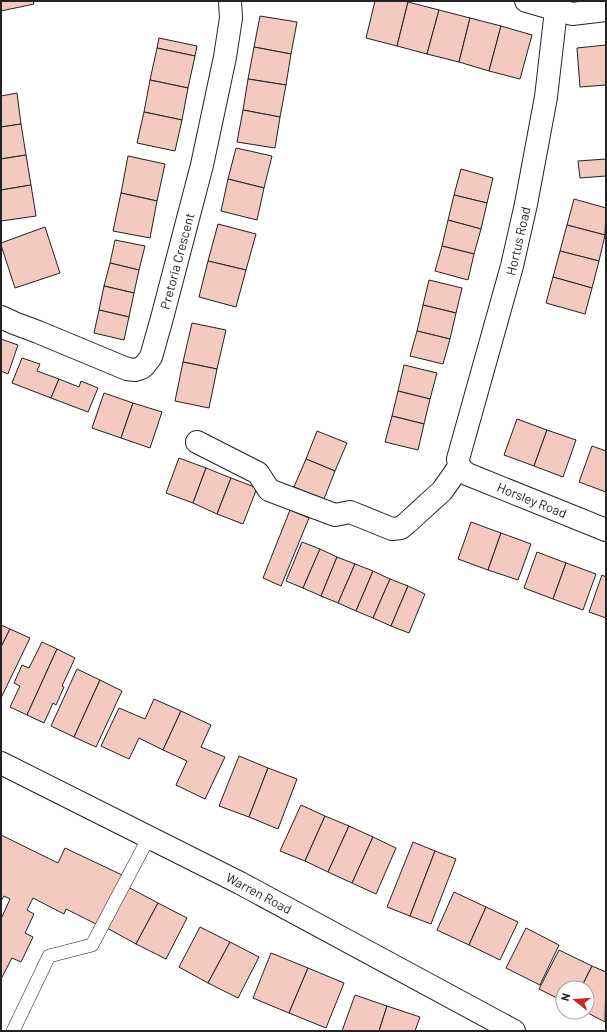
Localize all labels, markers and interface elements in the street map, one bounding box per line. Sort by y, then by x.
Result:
street label: Hortus Road [502,205,534,277]
street label: Pretoria Crescent [156,211,198,311]
street label: Horsley Road [495,479,569,521]
street label: Warren Road [223,869,295,917]
north arrow [555,980,595,1020]
text: N [558,992,572,1002]

